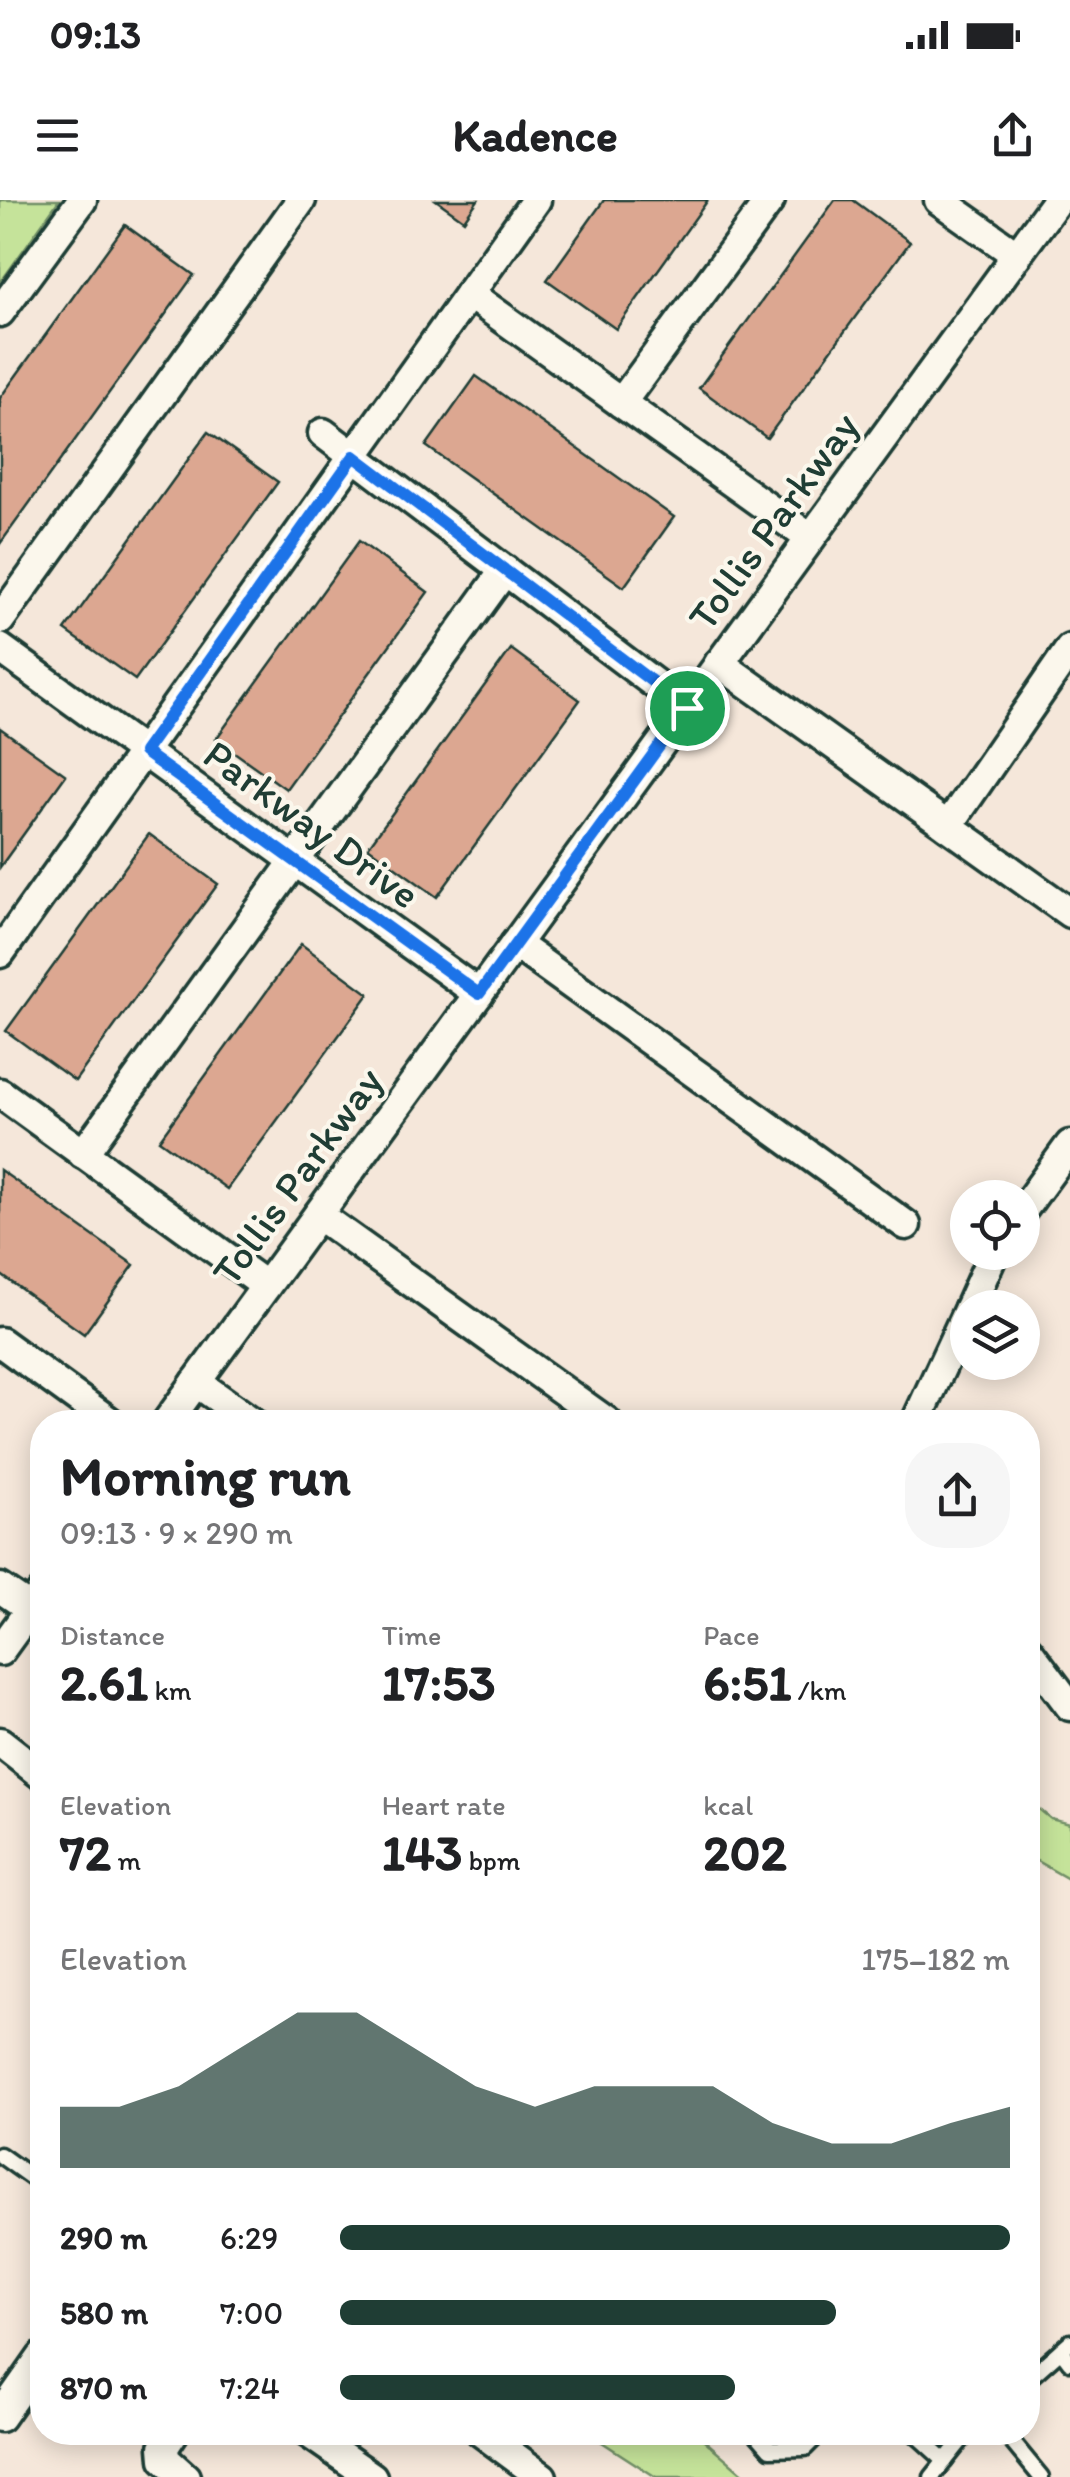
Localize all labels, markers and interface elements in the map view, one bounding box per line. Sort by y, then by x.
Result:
text: 09:13 [50,12,141,58]
icon: menu [30,108,85,163]
text: Kadence [452,108,618,162]
icon: share [985,108,1040,163]
street label: Tollis Parkway [677,402,869,640]
pin [645,666,730,751]
icon: arrive [660,681,715,736]
street label: Parkway Drive [194,728,430,920]
street label: Tollis Parkway [201,1057,393,1295]
map controls [950,1180,1040,1380]
button: locate [950,1180,1040,1270]
button: layers [950,1290,1040,1380]
text: Morning run [60,1443,351,1509]
button: share [905,1443,1010,1548]
text: 09:13 · 9 × 290 m [60,1514,293,1552]
text: Distance [60,1618,165,1652]
text: Time [382,1618,441,1652]
text: Pace [703,1618,759,1652]
text: 2.61 [60,1652,148,1713]
text: 17:53 [382,1652,495,1713]
text: 6:51 [703,1652,791,1713]
text: km [148,1673,192,1707]
text: /km [791,1673,847,1707]
text: Elevation [60,1788,171,1822]
text: Heart rate [382,1788,506,1822]
text: kcal [703,1788,753,1822]
text: 72 [60,1822,111,1883]
text: 143 [382,1822,462,1883]
text: 202 [703,1822,787,1883]
text: m [111,1843,141,1877]
text: bpm [462,1843,520,1877]
text: Elevation [60,1940,187,1978]
text: 175–182 m [861,1940,1010,1978]
text: 290 m [60,2219,147,2257]
text: 6:29 [220,2219,278,2257]
text: 580 m [60,2294,148,2332]
text: 7:00 [220,2294,283,2332]
text: 870 m [60,2369,147,2407]
text: 7:24 [220,2369,280,2407]

